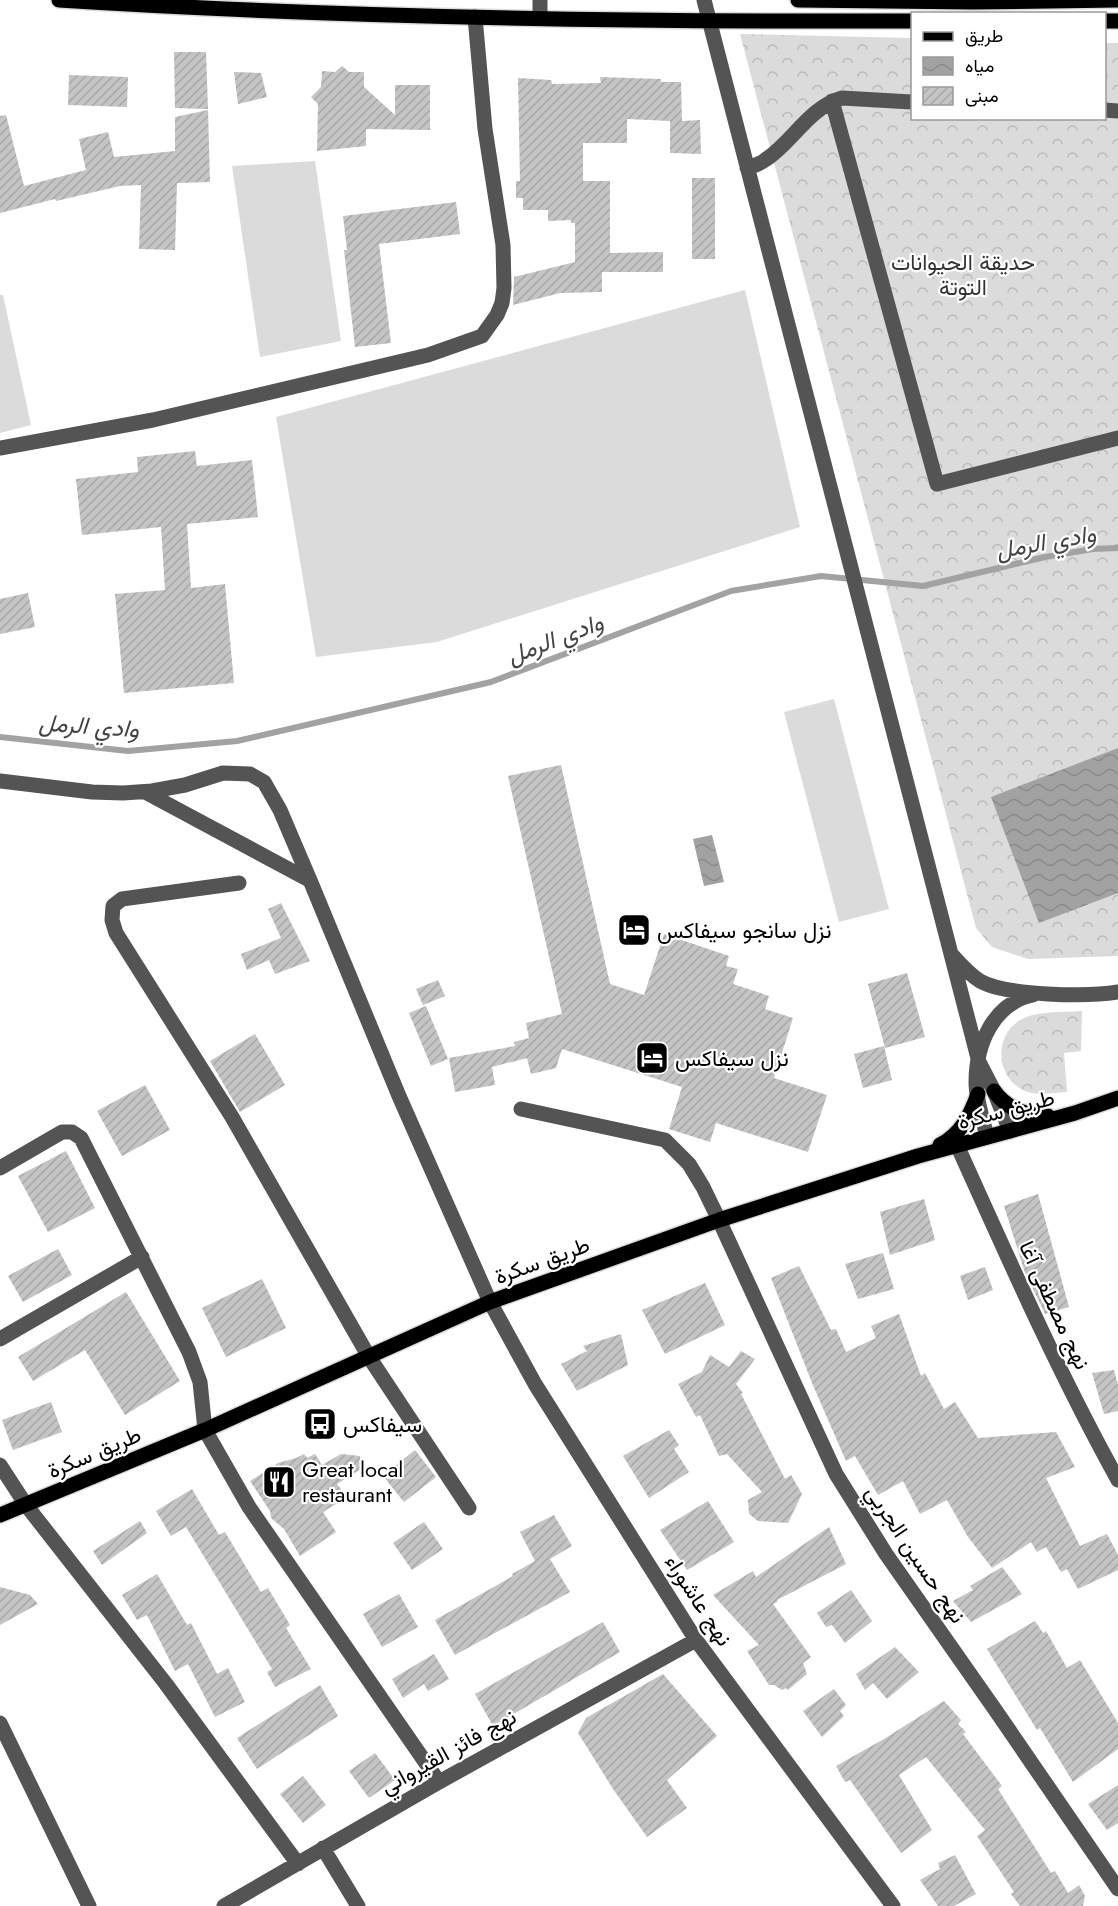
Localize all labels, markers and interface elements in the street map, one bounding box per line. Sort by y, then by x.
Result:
legend [911,12,1106,120]
text: طريق [965,23,1003,49]
text: مياه [965,53,994,79]
text: مبنى [965,83,999,109]
park label: حديقة الحيوانات التوتة [891,246,1035,303]
water label: وادي الرمل [993,515,1099,569]
water label: وادي الرمل [502,604,609,675]
water label: وادي الرمل [37,705,141,748]
hotel icon: نزل سانجو سيفاكس [616,912,652,948]
place label: نزل سانجو سيفاكس [657,914,832,946]
hotel icon: نزل سيفاكس [634,1040,670,1076]
place label: نزل سيفاكس [675,1042,789,1074]
street label: طريق سكرة [954,1081,1058,1137]
street label: طريق سكرة [490,1228,594,1292]
street label: نهج مصطفى آغا [1011,1235,1099,1375]
bus stop icon: سيفاكس [302,1406,338,1442]
place label: سيفاكس [343,1408,422,1440]
street label: طريق سكرة [42,1418,146,1486]
place label: Great local restaurant [302,1453,403,1510]
restaurant icon: Great local restaurant [261,1464,297,1500]
street label: نهج حسين الجربي [855,1478,974,1631]
street label: نهج عاشوراء [657,1548,741,1652]
street label: نهج فائز القيرواني [374,1700,523,1804]

